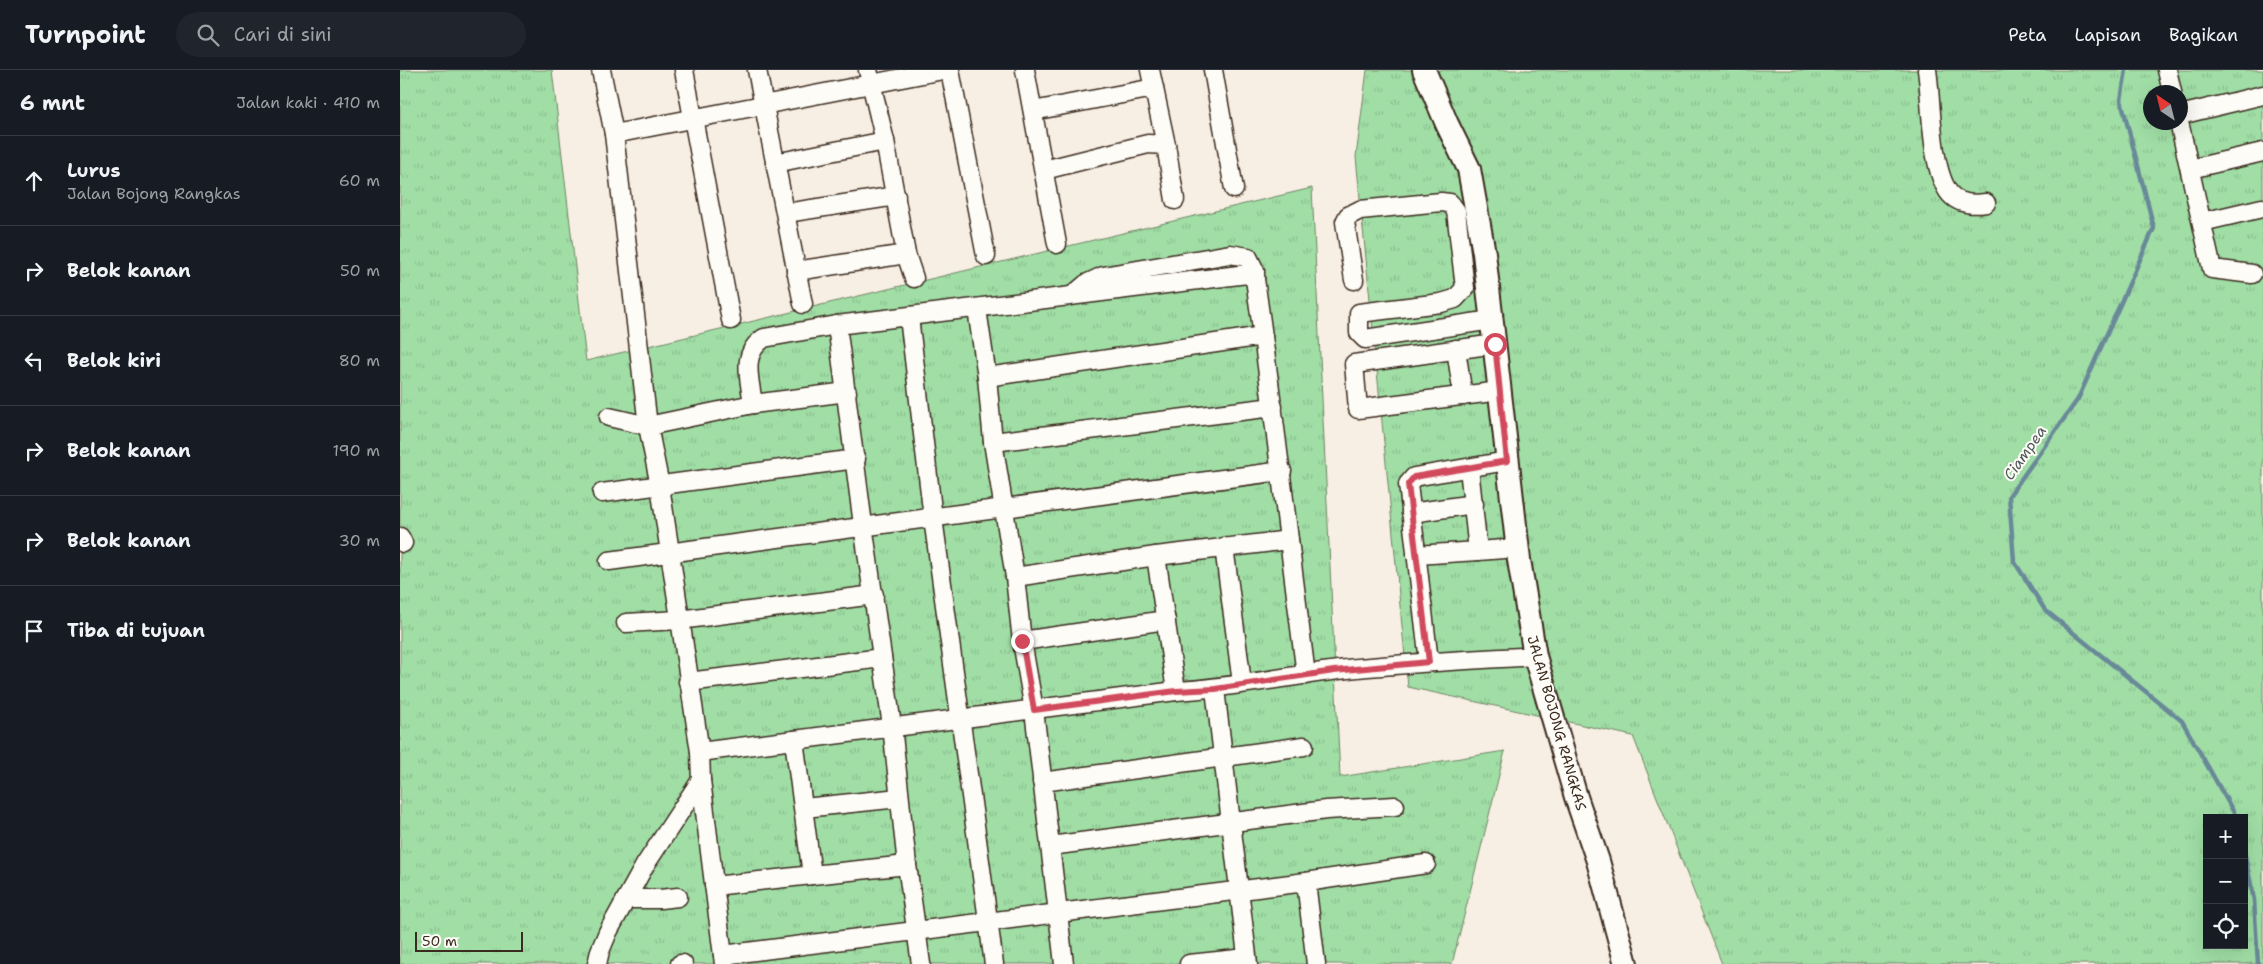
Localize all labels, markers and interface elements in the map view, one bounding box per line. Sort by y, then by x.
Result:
search box [176,12,526,57]
text: Turnpoint [25,19,146,51]
icon: search [194,21,222,49]
text: Cari di sini [234,22,332,47]
text: Peta [2008,23,2047,47]
text: Lapisan [2075,23,2141,47]
text: Bagikan [2169,23,2238,47]
north arrow [2143,85,2188,130]
text: 6 mnt [20,89,85,117]
text: Jalan kaki · 410 m [236,92,380,113]
text: Lurus [67,158,121,183]
icon: ahead [20,167,48,195]
text: 60 m [339,170,380,191]
text: Jalan Bojong Rangkas [67,183,241,204]
icon: right [20,257,48,285]
text: Belok kanan [67,258,191,283]
text: 50 m [340,260,380,281]
route start [1484,333,1507,356]
icon: left [20,347,48,375]
text: Belok kiri [67,348,161,373]
text: 80 m [339,350,380,371]
water label: Ciampea [1999,422,2051,484]
icon: right [20,437,48,465]
text: Belok kanan [67,438,191,463]
text: 190 m [333,440,380,461]
icon: right [20,527,48,555]
text: Belok kanan [67,528,191,553]
text: 30 m [339,530,380,551]
icon: arrive [20,617,48,645]
text: Tiba di tujuan [67,618,205,643]
route end [1011,630,1034,653]
street label: JALAN BOJONG RANGKAS [1523,633,1591,813]
map controls [2203,814,2248,949]
button: + [2203,814,2248,859]
button: − [2203,859,2248,904]
button: locate [2203,904,2248,949]
scale bar [415,929,522,952]
text: 50 m [422,932,457,950]

